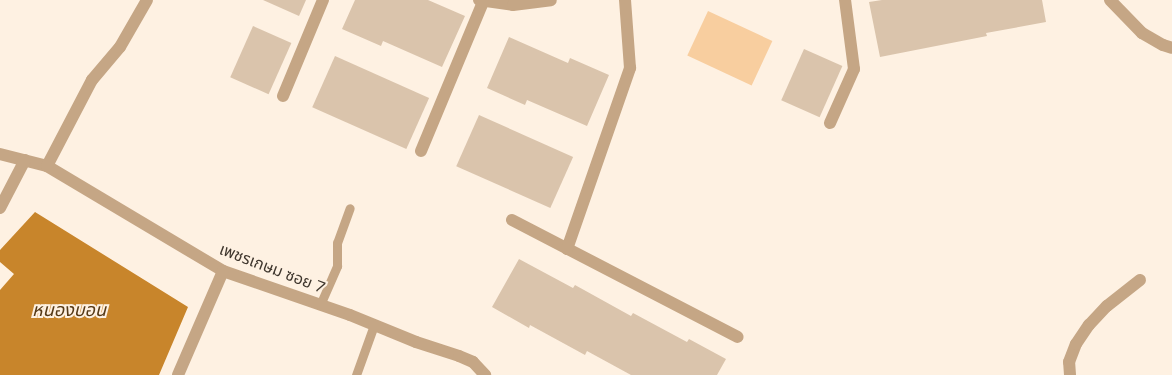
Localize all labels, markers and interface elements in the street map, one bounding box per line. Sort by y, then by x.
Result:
street label: เพชรเกษม ซอย 7 [217,240,327,298]
water label: หนองบอน [32,299,106,321]

